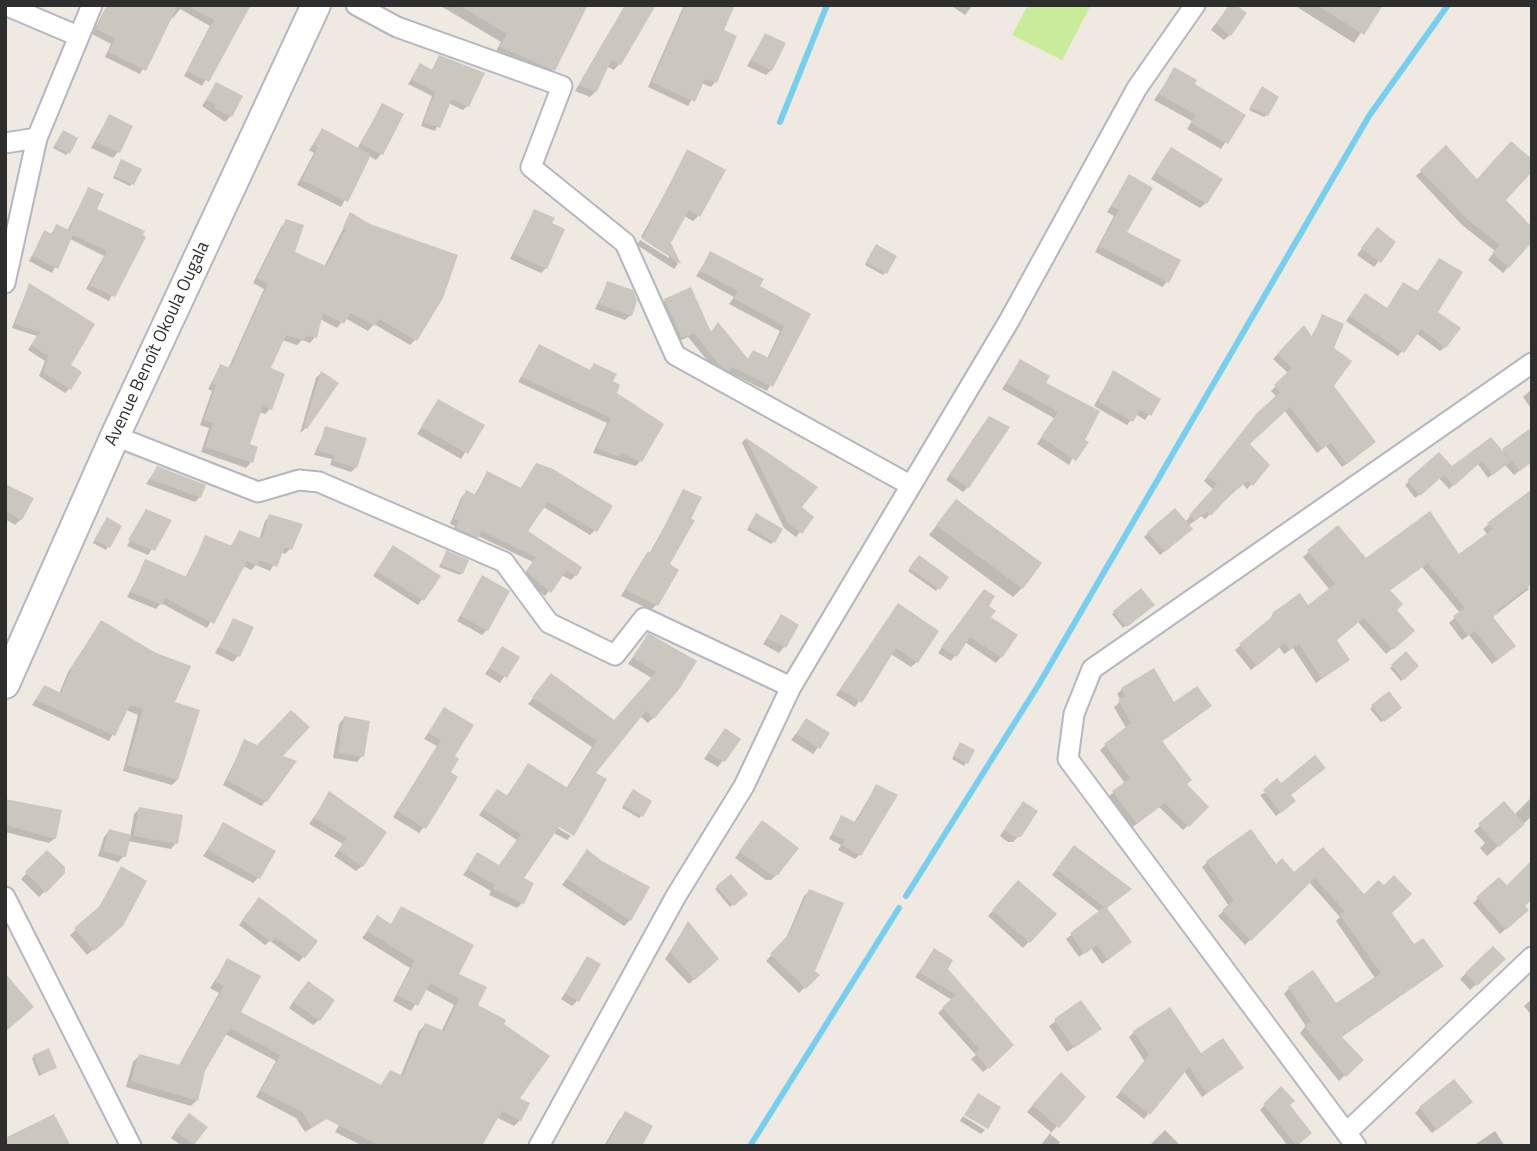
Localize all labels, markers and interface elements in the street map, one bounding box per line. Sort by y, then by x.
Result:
street label: Avenue Benoît Okoula Ougala [101,238,215,450]

